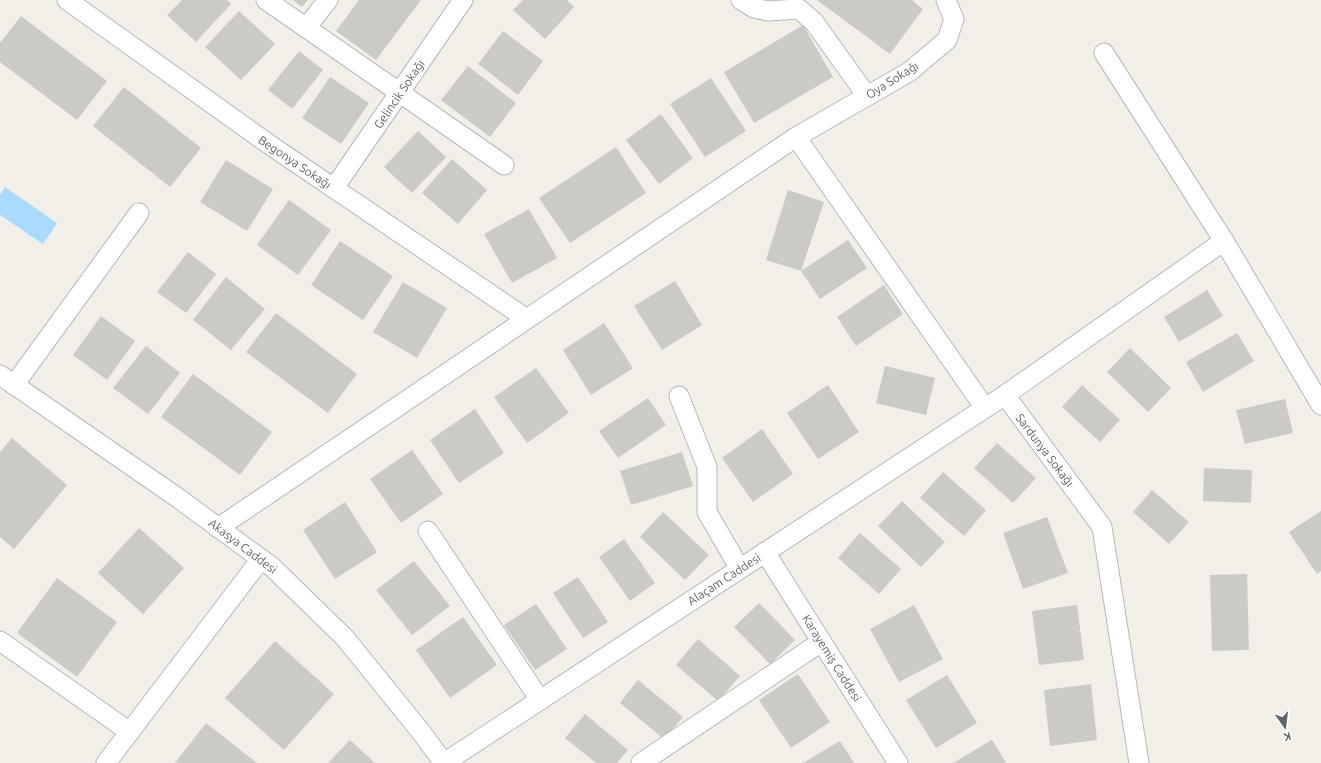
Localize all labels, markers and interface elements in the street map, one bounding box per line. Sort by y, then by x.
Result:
street label: Gelincik Sokağı [371,57,427,131]
street label: Oya Sokağı [863,59,921,101]
street label: Begonya Sokağı [256,133,334,191]
street label: Sardunya Sokağı [1013,411,1077,489]
street label: Akasya Caddesi [206,516,280,576]
street label: Alaçam Caddesi [685,551,763,607]
street label: Karayemiş Caddesi [800,612,864,704]
north arrow [1265,707,1305,747]
text: K [1282,730,1292,744]

